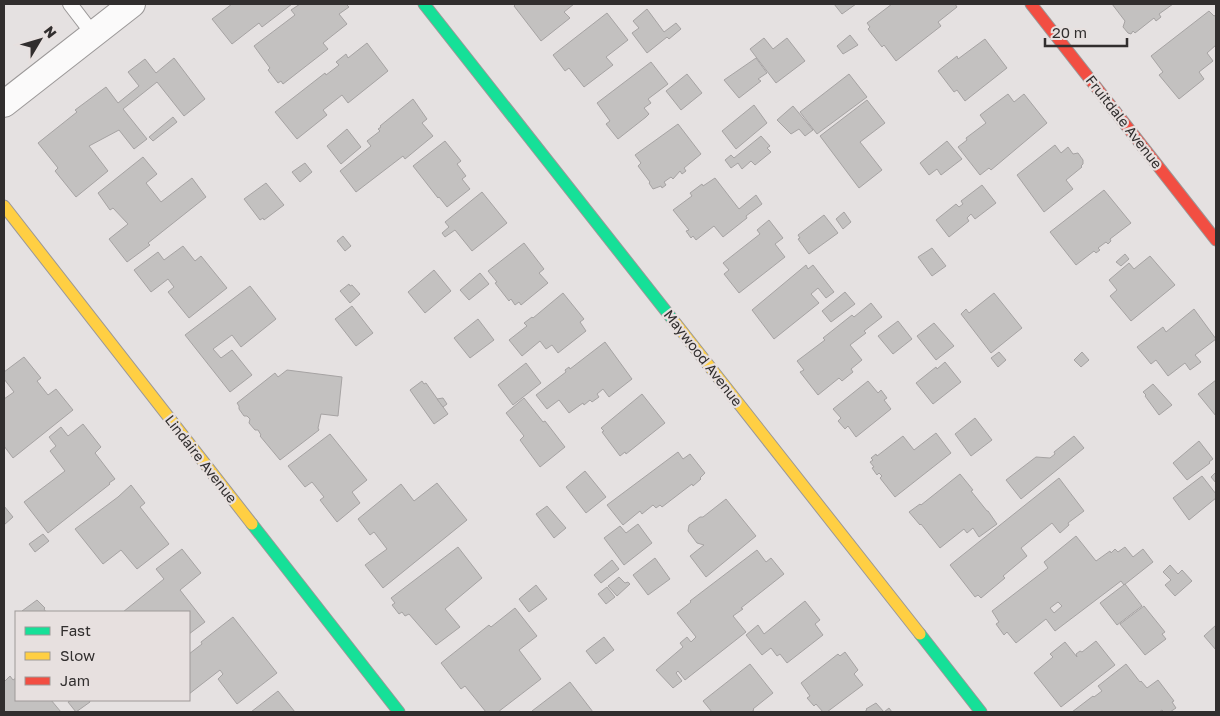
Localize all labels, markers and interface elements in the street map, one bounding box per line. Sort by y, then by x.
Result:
north arrow [15,15,65,65]
scale bar [1045,15,1128,47]
text: N [41,22,61,41]
text: 20 m [1052,23,1087,41]
street label: Fruitdale Avenue [1083,72,1166,172]
street label: Maywood Avenue [661,306,746,409]
street label: Lindaire Avenue [162,411,241,506]
legend [15,611,190,701]
text: Fast [60,621,91,639]
text: Slow [60,646,95,664]
text: Jam [60,671,90,689]

